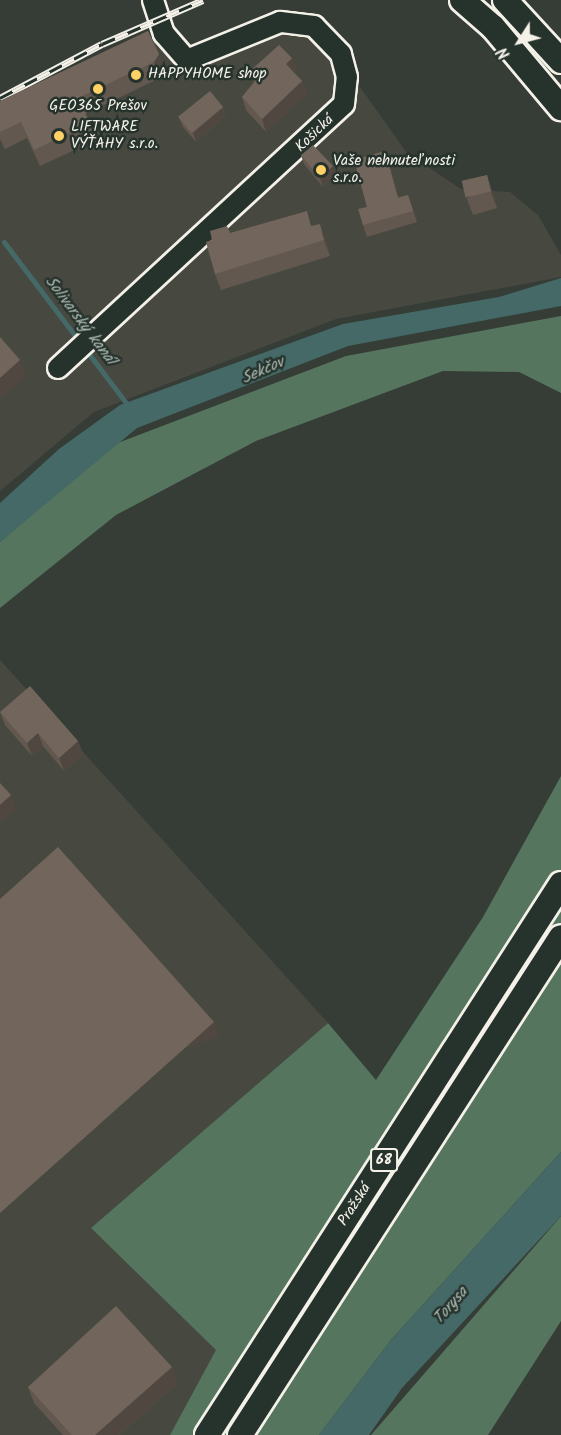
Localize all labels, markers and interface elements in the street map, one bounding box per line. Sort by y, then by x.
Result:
north arrow [489,12,549,72]
text: N [491,41,517,64]
place label: HAPPYHOME shop [148,66,266,84]
marker: HAPPYHOME shop [129,68,143,82]
marker: GEO365 Prešov [91,82,105,96]
place label: GEO365 Prešov [49,98,147,116]
street label: Košická [292,111,338,157]
place label: LIFTWARE VÝŤAHY s.r.o. [71,118,158,153]
marker: LIFTWARE VÝŤAHY s.r.o. [52,129,66,143]
place label: Vaše nehnuteľnosti s.r.o. [333,152,455,187]
marker: Vaše nehnuteľnosti s.r.o. [314,163,328,177]
water label: Solivarský kanál [40,273,120,369]
water label: Sekčov [239,353,287,389]
road number: 68 [369,1149,399,1171]
street label: Pražská [335,1180,375,1230]
water label: Torysa [430,1284,472,1328]

